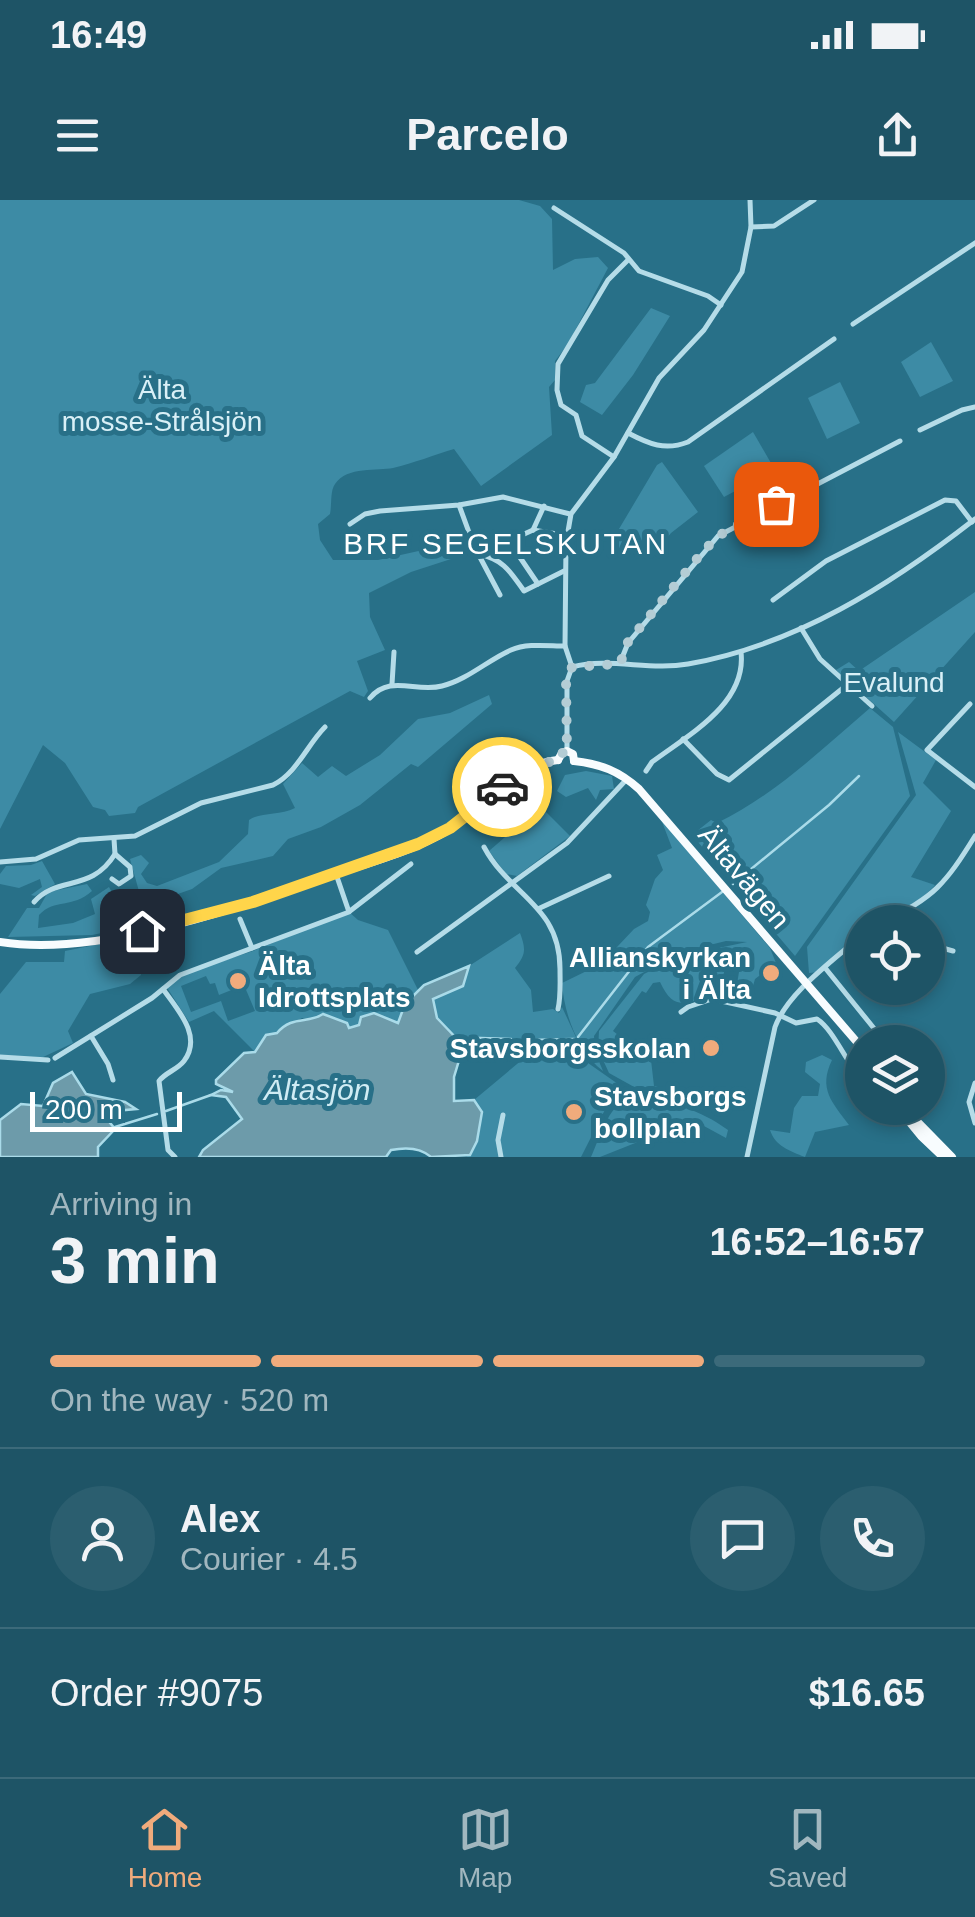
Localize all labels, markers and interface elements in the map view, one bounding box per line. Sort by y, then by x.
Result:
text: 16:49 [50,14,147,56]
icon: menu [50,108,105,163]
icon: share [870,108,925,163]
text: Parcelo [406,109,569,160]
park label: Älta mosse-Strålsjön [62,374,262,437]
pin [734,462,819,547]
icon: bag [749,477,804,532]
district label: BRF SEGELSKUTAN [343,527,669,560]
park label: Evalund [843,667,945,698]
courier [452,737,552,837]
icon: car [475,760,530,815]
street label: Ältavägen [692,819,796,935]
pin [100,889,185,974]
icon: home [115,904,170,959]
map controls [845,905,945,1125]
button: locate [845,905,945,1005]
place label: Allianskyrkan i Älta [569,942,751,1005]
place label: Älta Idrottsplats [258,950,410,1013]
marker: Allianskyrkan i Älta [760,962,782,984]
marker: Älta Idrottsplats [227,970,249,992]
button: layers [845,1025,945,1125]
place label: Stavsborgsskolan [450,1033,691,1064]
marker: Stavsborgsskolan [700,1037,722,1059]
water label: Ältasjön [262,1073,370,1106]
place label: Stavsborgs bollplan [594,1081,747,1144]
scale bar [30,1087,182,1131]
text: 200 m [45,1094,123,1125]
marker: Stavsborgs bollplan [563,1101,585,1123]
text: Arriving in [50,1186,192,1222]
text: 16:52–16:57 [709,1221,925,1263]
text: 3 min [50,1224,220,1297]
text: On the way · 520 m [50,1382,329,1418]
button: person [50,1486,155,1591]
button: chat [690,1486,795,1591]
button: phone [820,1486,925,1591]
text: Alex [180,1498,260,1540]
text: Courier · 4.5 [180,1541,358,1577]
text: Order #9075 [50,1672,263,1714]
text: $16.65 [809,1672,925,1714]
tab: Home [128,1802,202,1894]
tab: Map [458,1802,513,1894]
tab: Saved [768,1802,847,1894]

